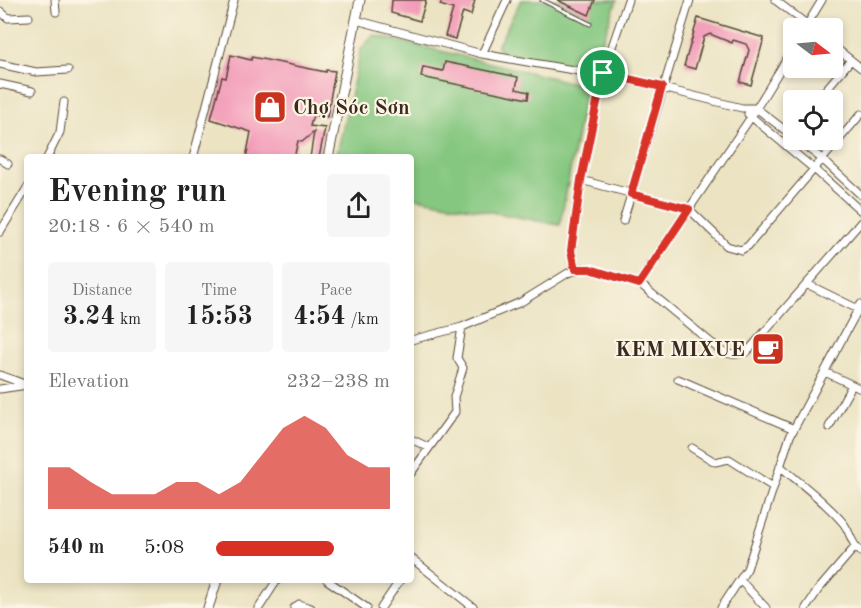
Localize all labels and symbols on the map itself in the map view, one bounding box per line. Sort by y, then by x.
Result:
north arrow [783,18,843,78]
pin [577,47,628,98]
shop icon: Chợ Sóc Sơn [252,89,288,125]
place label: Chợ Sóc Sơn [293,98,410,119]
cafe icon: KEM MIXUE [750,331,786,367]
place label: KEM MIXUE [615,340,745,361]

